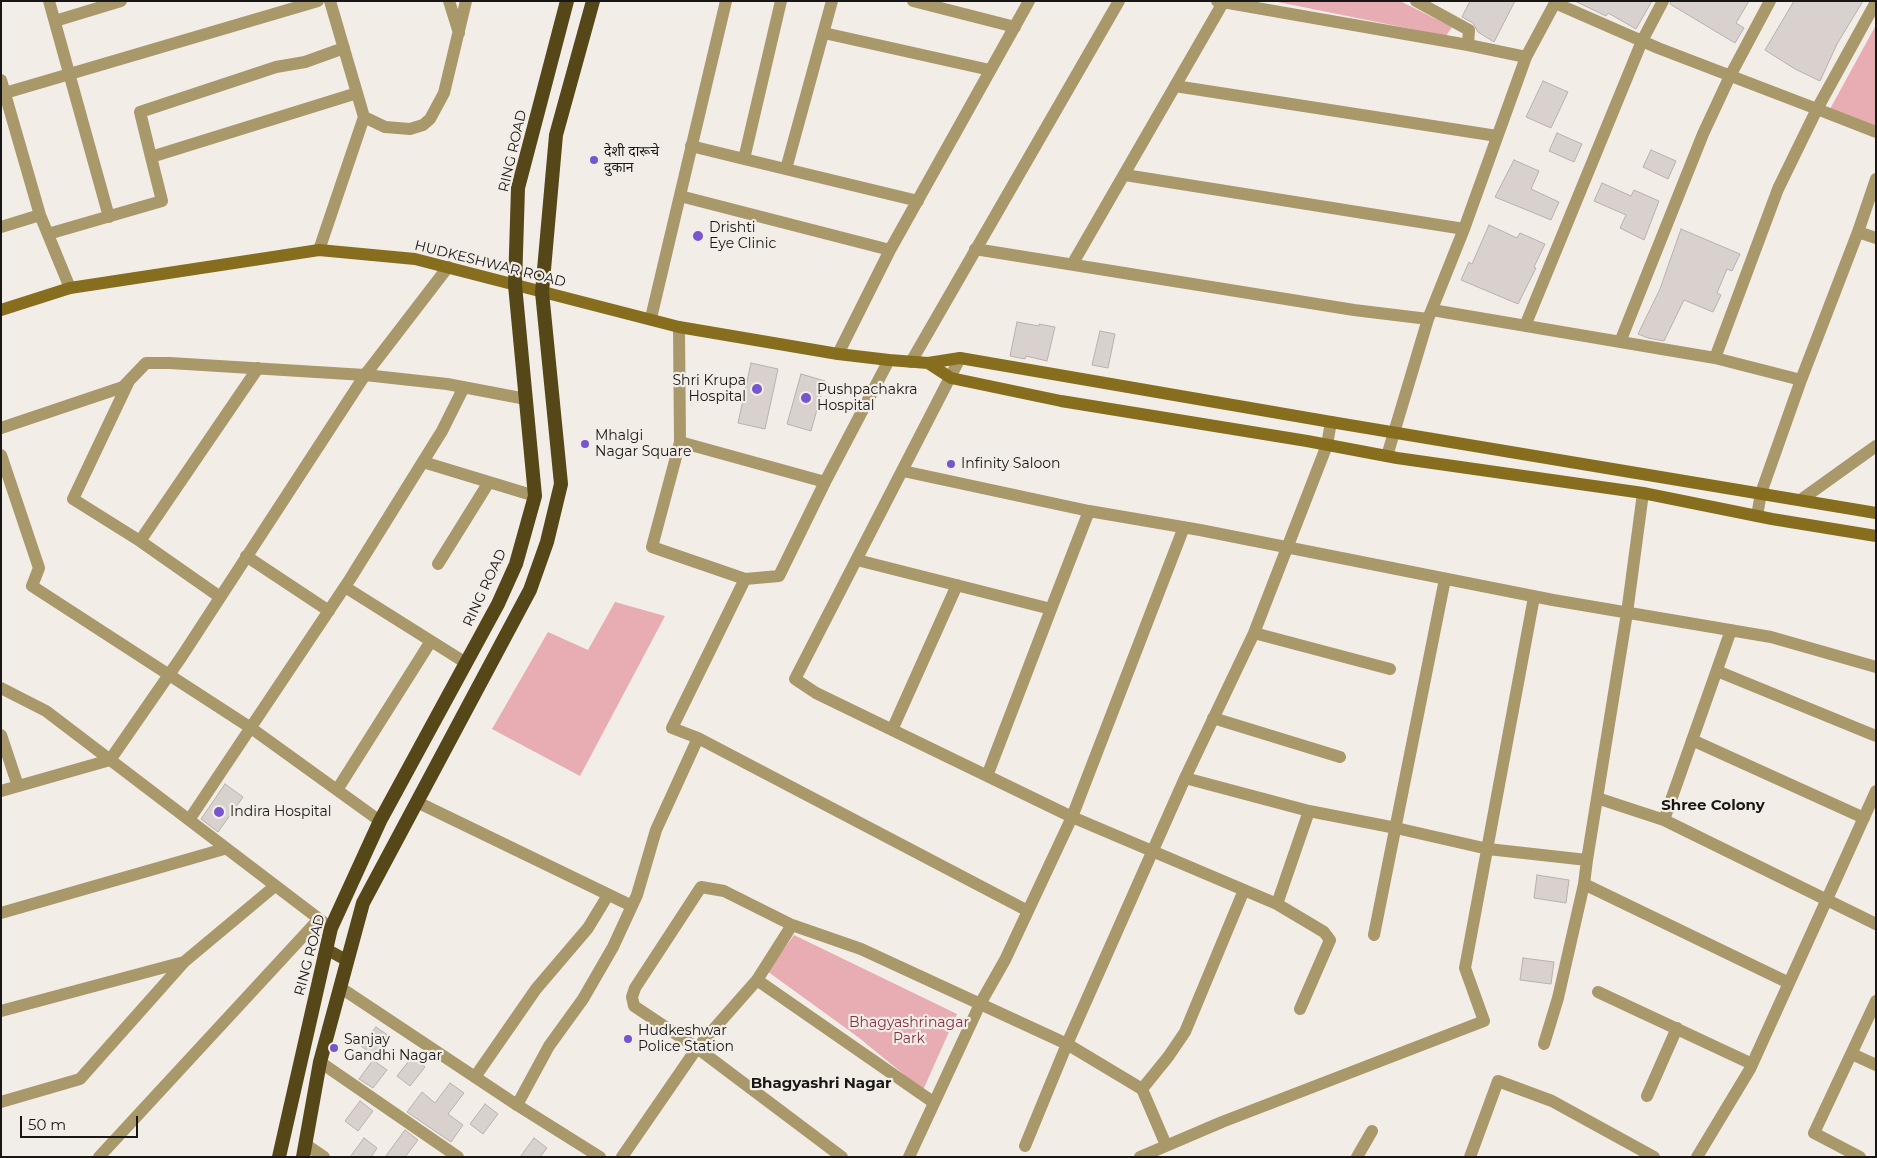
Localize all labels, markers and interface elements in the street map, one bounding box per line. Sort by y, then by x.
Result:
street label: RING ROAD [495,108,531,194]
place label: देशी दारूचे दुकान [604,144,659,176]
marker: देशी दारूचे दुकान [588,154,600,166]
place label: Drishti Eye Clinic [709,220,776,252]
marker: Drishti Eye Clinic [691,229,705,243]
street label: HUDKESHWAR ROAD [413,237,567,291]
place label: Shri Krupa Hospital [672,373,746,406]
marker: Shri Krupa Hospital [750,382,764,396]
place label: Pushpachakra Hospital [817,382,918,414]
marker: Pushpachakra Hospital [799,391,813,405]
place label: Mhalgi Nagar Square [595,428,691,461]
marker: Mhalgi Nagar Square [579,438,591,450]
place label: Infinity Saloon [961,456,1060,472]
marker: Infinity Saloon [945,458,957,470]
street label: RING ROAD [460,547,510,629]
district label: Shree Colony [1661,797,1765,815]
place label: Indira Hospital [230,804,331,820]
marker: Indira Hospital [212,805,226,819]
street label: RING ROAD [291,912,329,998]
park label: Bhagyashrinagar Park [849,1015,969,1048]
place label: Hudkeshwar Police Station [638,1023,734,1056]
place label: Sanjay Gandhi Nagar [344,1032,442,1064]
marker: Hudkeshwar Police Station [622,1033,634,1045]
marker: Sanjay Gandhi Nagar [328,1042,340,1054]
district label: Bhagyashri Nagar [751,1075,891,1093]
scale bar [22,1106,140,1138]
text: 50 m [28,1115,66,1134]

